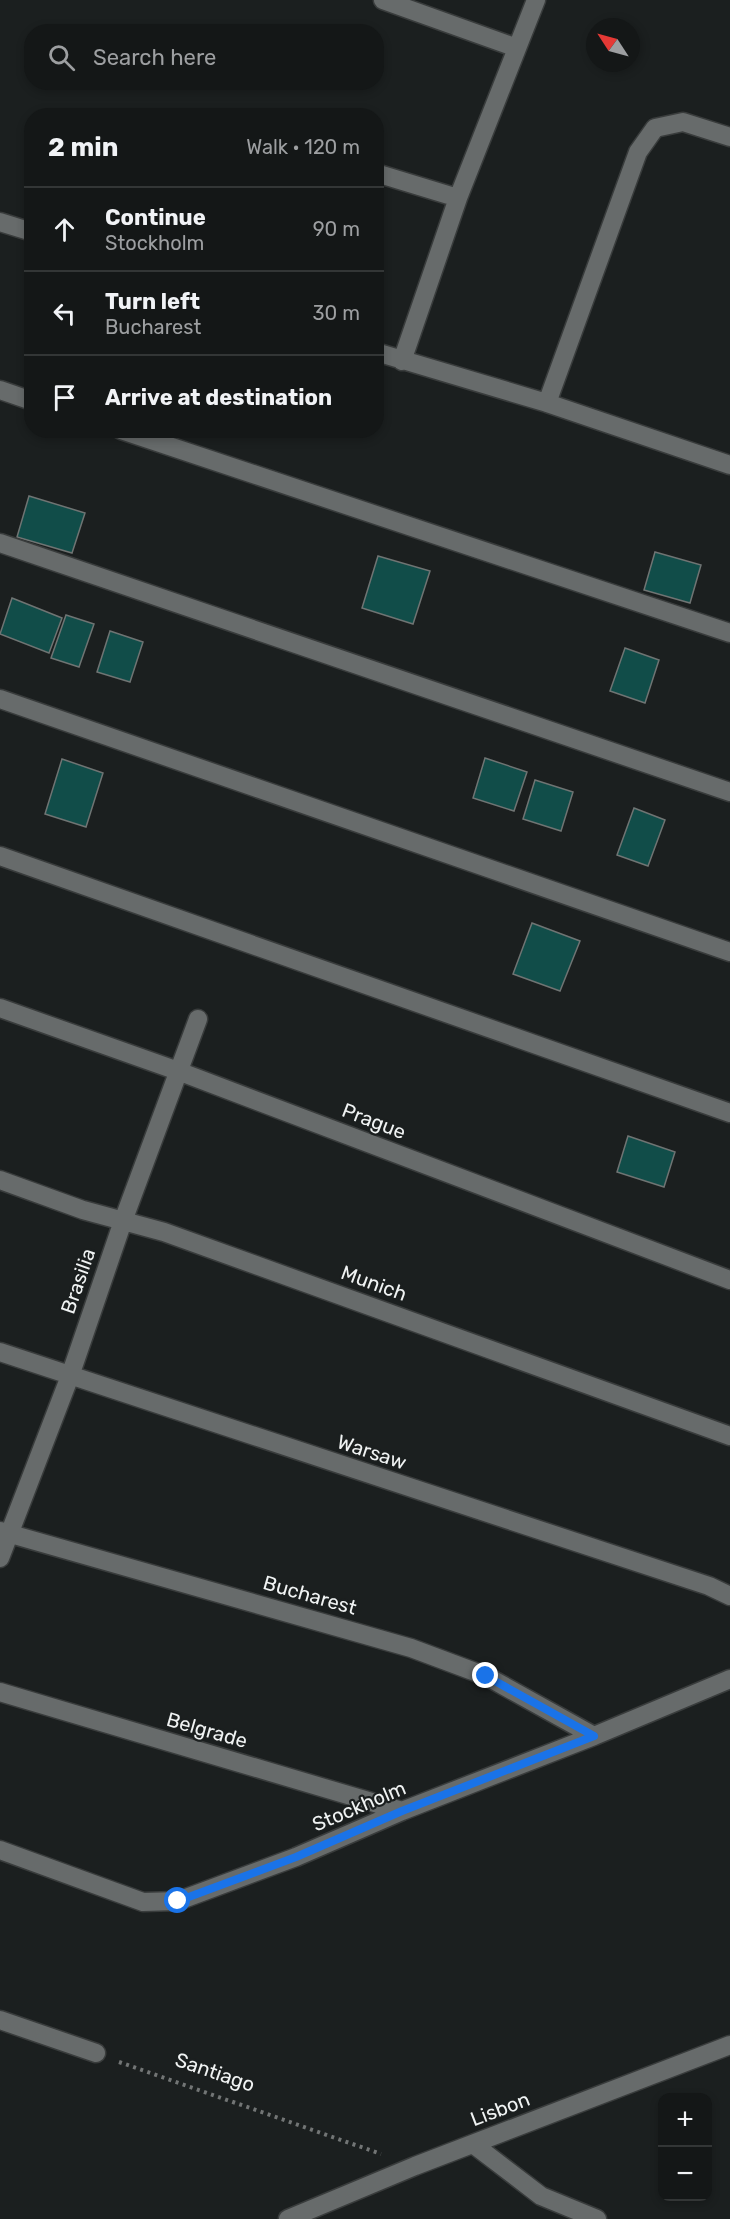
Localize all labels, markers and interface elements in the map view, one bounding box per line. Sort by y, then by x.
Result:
north arrow [586,18,640,72]
search box [24,24,384,90]
icon: search [45,41,78,74]
text: Search here [93,44,216,71]
text: 2 min [48,132,118,163]
text: Walk · 120 m [246,135,360,159]
text: Continue [105,204,206,231]
icon: ahead [48,213,81,246]
text: 90 m [313,217,360,241]
text: Stockholm [105,231,204,255]
text: Turn left [105,288,200,315]
icon: left [48,297,81,330]
text: 30 m [313,301,360,325]
text: Bucharest [105,315,201,339]
icon: arrive [48,381,81,414]
text: Arrive at destination [105,384,332,411]
street label: Prague [339,1098,409,1144]
street label: Brasilia [56,1245,100,1317]
street label: Munich [338,1260,410,1306]
street label: Warsaw [334,1430,410,1474]
street label: Bucharest [260,1570,360,1620]
route end [472,1662,498,1688]
street label: Belgrade [164,1707,250,1753]
street label: Stockholm [309,1776,409,1836]
route start [164,1887,190,1913]
street label: Santiago [172,2047,258,2097]
street label: Lisbon [467,2087,533,2131]
map controls [658,2093,712,2201]
button: + [658,2093,712,2147]
button: − [658,2147,712,2201]

